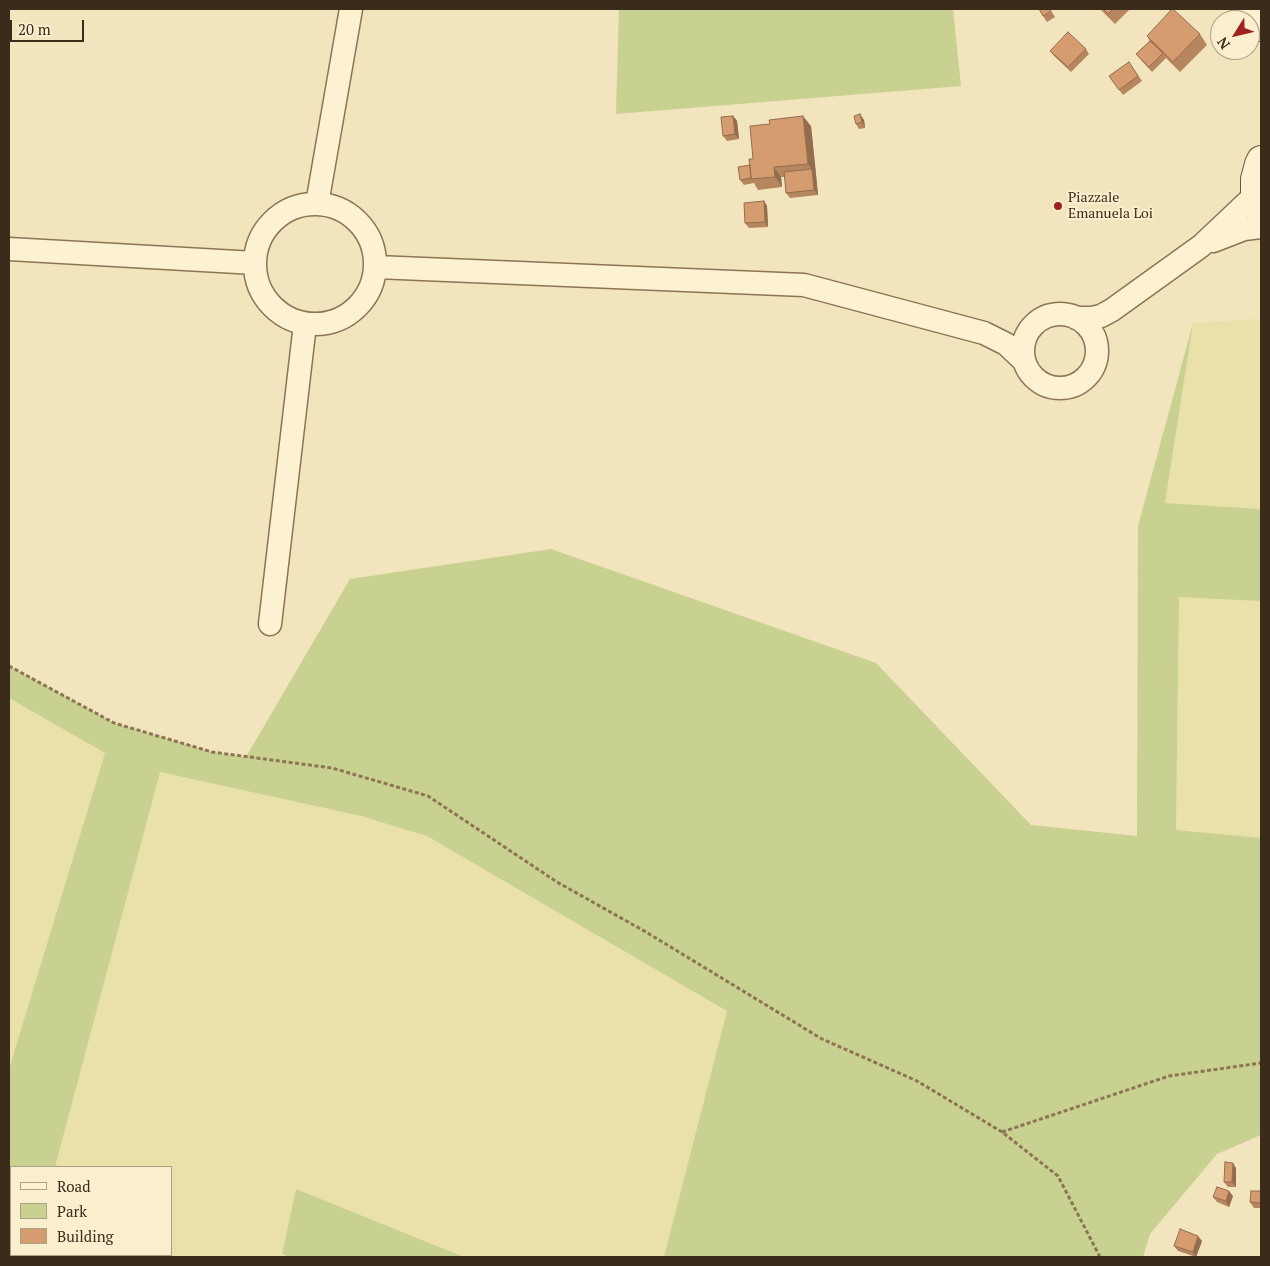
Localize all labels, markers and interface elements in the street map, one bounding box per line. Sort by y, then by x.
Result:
scale bar [12,10,86,42]
north arrow [1210,10,1260,60]
text: 20 m [18,19,51,39]
text: N [1212,34,1234,53]
place label: Piazzale Emanuela Loi [1068,190,1153,222]
marker: Piazzale Emanuela Loi [1052,200,1064,212]
legend [10,1166,172,1256]
text: Road [57,1176,90,1196]
text: Park [57,1201,87,1221]
text: Building [57,1226,114,1246]

